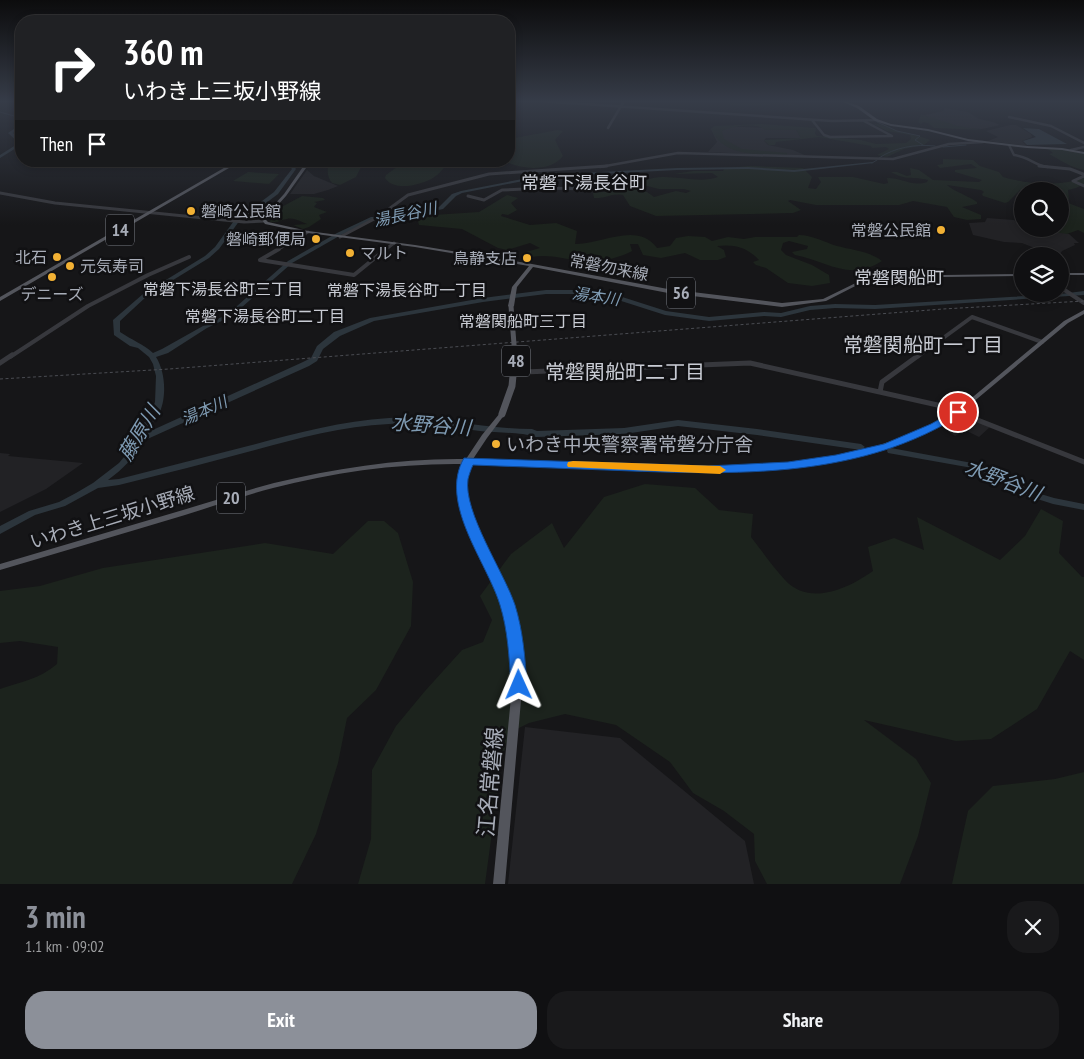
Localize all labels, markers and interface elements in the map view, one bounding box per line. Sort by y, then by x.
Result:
text: 360 m [123,29,204,75]
icon: right [40,35,105,100]
text: いわき上三坂小野線 [123,77,321,105]
icon: arrive [83,130,111,158]
text: Then [40,132,73,156]
district label: 常磐下湯長谷町 [521,171,647,194]
map controls [1014,182,1069,302]
button: search [1014,182,1069,237]
water label: 湯長谷川 [372,197,440,230]
place label: 磐崎公民館 [201,201,281,221]
marker: 磐崎公民館 [185,205,197,217]
road number: 14 [106,214,134,246]
place label: 常磐公民館 [851,220,931,240]
marker: 常磐公民館 [935,224,947,236]
place label: 磐崎郵便局 [226,229,306,249]
marker: 磐崎郵便局 [310,233,322,245]
place label: マルト [360,243,408,263]
place label: 北石 [15,247,47,267]
marker: マルト [344,247,356,259]
button: layers [1014,247,1069,302]
place label: 鳥静支店 [453,248,517,268]
street label: 常磐勿来線 [568,250,650,284]
marker: 北石 [51,251,63,263]
marker: 鳥静支店 [521,252,533,264]
place label: 元気寿司 [80,256,144,276]
marker: 元気寿司 [64,260,76,272]
district label: 常磐関船町 [854,266,944,289]
marker: デニーズ [46,271,58,283]
road number: 56 [667,278,695,308]
district label: 常磐下湯長谷町三丁目 [143,279,303,299]
district label: 常磐下湯長谷町一丁目 [327,280,487,300]
water label: 湯本川 [571,283,623,310]
place label: デニーズ [20,284,84,304]
district label: 常磐下湯長谷町二丁目 [185,306,345,326]
district label: 常磐関船町三丁目 [459,311,587,331]
district label: 常磐関船町一丁目 [843,332,1003,358]
road number: 48 [502,346,530,376]
district label: 常磐関船町二丁目 [545,359,705,385]
water label: 湯本川 [178,390,232,429]
pin [937,391,979,433]
icon: arrive [944,398,972,426]
water label: 藤原川 [112,399,167,465]
water label: 水野谷川 [390,409,474,441]
place label: いわき中央警察署常磐分庁舎 [506,432,753,456]
marker: いわき中央警察署常磐分庁舎 [490,438,502,450]
water label: 水野谷川 [961,454,1047,507]
street label: いわき上三坂小野線 [27,481,197,553]
road number: 20 [217,482,245,514]
position arrow [492,658,544,710]
street label: 江名常磐線 [471,726,509,838]
text: 3 min [25,897,86,936]
button: close [1007,901,1059,953]
text: 1.1 km · 09:02 [25,936,105,956]
button: Exit [25,991,537,1049]
button: Share [547,991,1059,1049]

